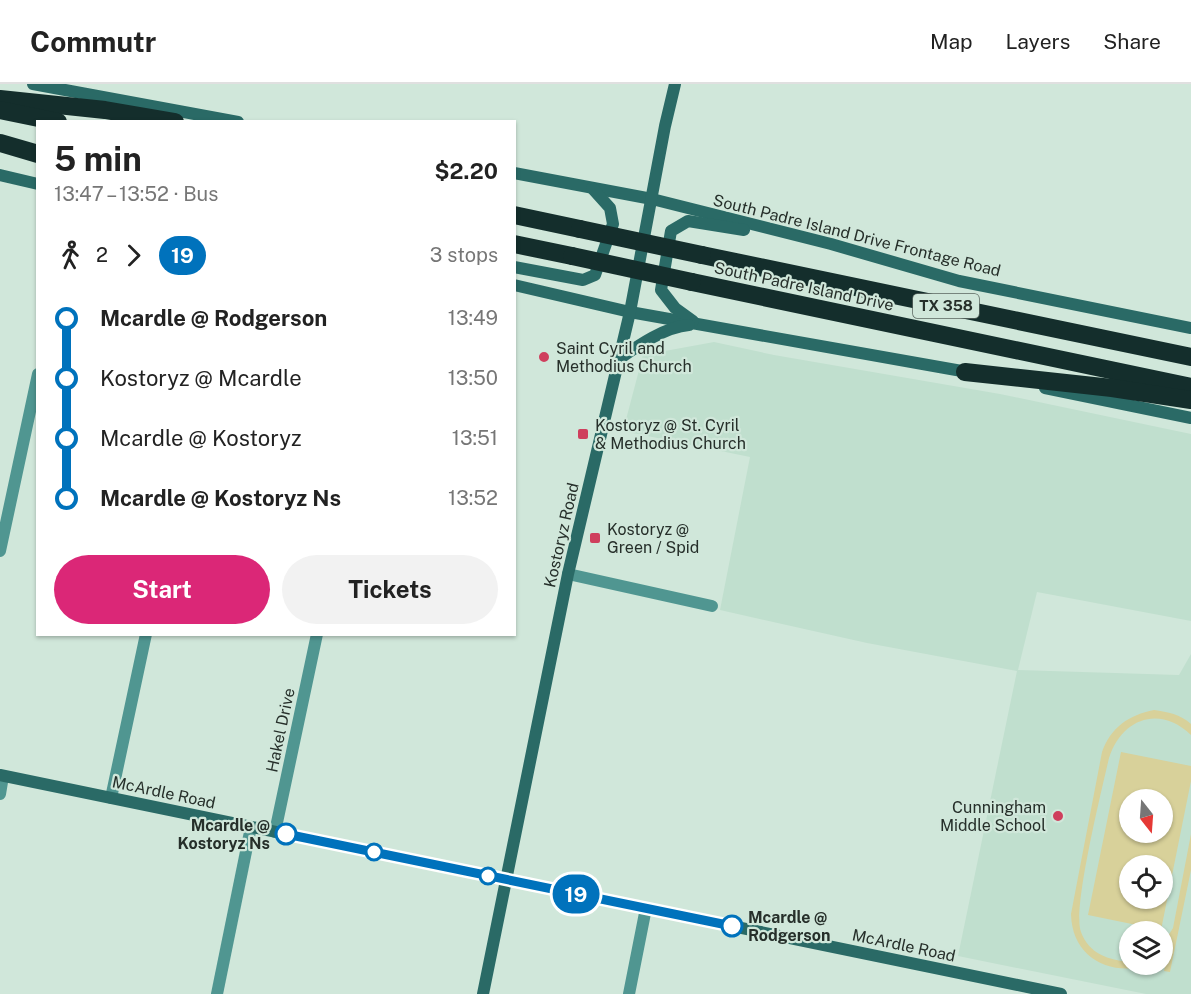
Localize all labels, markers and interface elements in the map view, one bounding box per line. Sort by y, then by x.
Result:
text: Commutr [30,25,156,58]
text: Map [930,29,973,54]
text: Layers [1006,29,1070,54]
text: Share [1103,29,1161,54]
text: 5 min [54,140,142,178]
text: $2.20 [435,158,498,184]
text: 13:47 – 13:52 · Bus [54,182,218,206]
street label: South Padre Island Drive Frontage Road [711,190,1003,280]
icon: walk [54,239,87,272]
icon: forward [117,239,150,272]
text: 2 [96,243,108,267]
text: 19 [171,243,194,268]
text: 3 stops [430,243,498,267]
street label: South Padre Island Drive [712,258,895,315]
road number: TX 358 [913,294,979,318]
text: Mcardle @ Rodgerson [100,305,327,331]
text: 13:49 [448,306,498,330]
place label: Saint Cyril and Methodius Church [556,339,692,376]
marker: Saint Cyril and Methodius Church [537,350,551,364]
text: Kostoryz @ Mcardle [100,365,302,391]
text: 13:50 [448,366,498,390]
place label: Kostoryz @ St. Cyril & Methodius Church [595,416,746,453]
text: Mcardle @ Kostoryz [100,425,302,451]
text: 13:51 [452,426,498,450]
marker: Kostoryz @ St. Cyril & Methodius Church [576,427,590,441]
street label: Kostoryz Road [540,481,583,589]
text: Mcardle @ Kostoryz Ns [100,485,341,511]
text: 13:52 [448,486,498,510]
place label: Kostoryz @ Green / Spid [607,520,699,557]
marker: Kostoryz @ Green / Spid [588,531,602,545]
button: Start [54,555,270,624]
button: Tickets [282,555,498,624]
street label: Hakel Drive [262,686,299,774]
street label: McArdle Road [111,772,217,813]
north arrow [1119,789,1173,843]
map controls [1119,789,1173,975]
place label: Cunningham Middle School [940,798,1046,835]
marker: Cunningham Middle School [1051,809,1065,823]
place label: Mcardle @ Kostoryz Ns [178,816,270,853]
marker: Mcardle @ Kostoryz Ns [275,823,297,845]
unlabelled marker [365,843,383,861]
button: locate [1119,855,1173,909]
unlabelled marker [479,867,497,885]
line badge: 19 [549,874,603,914]
text: 19 [565,882,587,907]
place label: Mcardle @ Rodgerson [748,908,831,945]
marker: Mcardle @ Rodgerson [721,915,743,937]
button: layers [1119,921,1173,975]
street label: McArdle Road [851,925,957,966]

